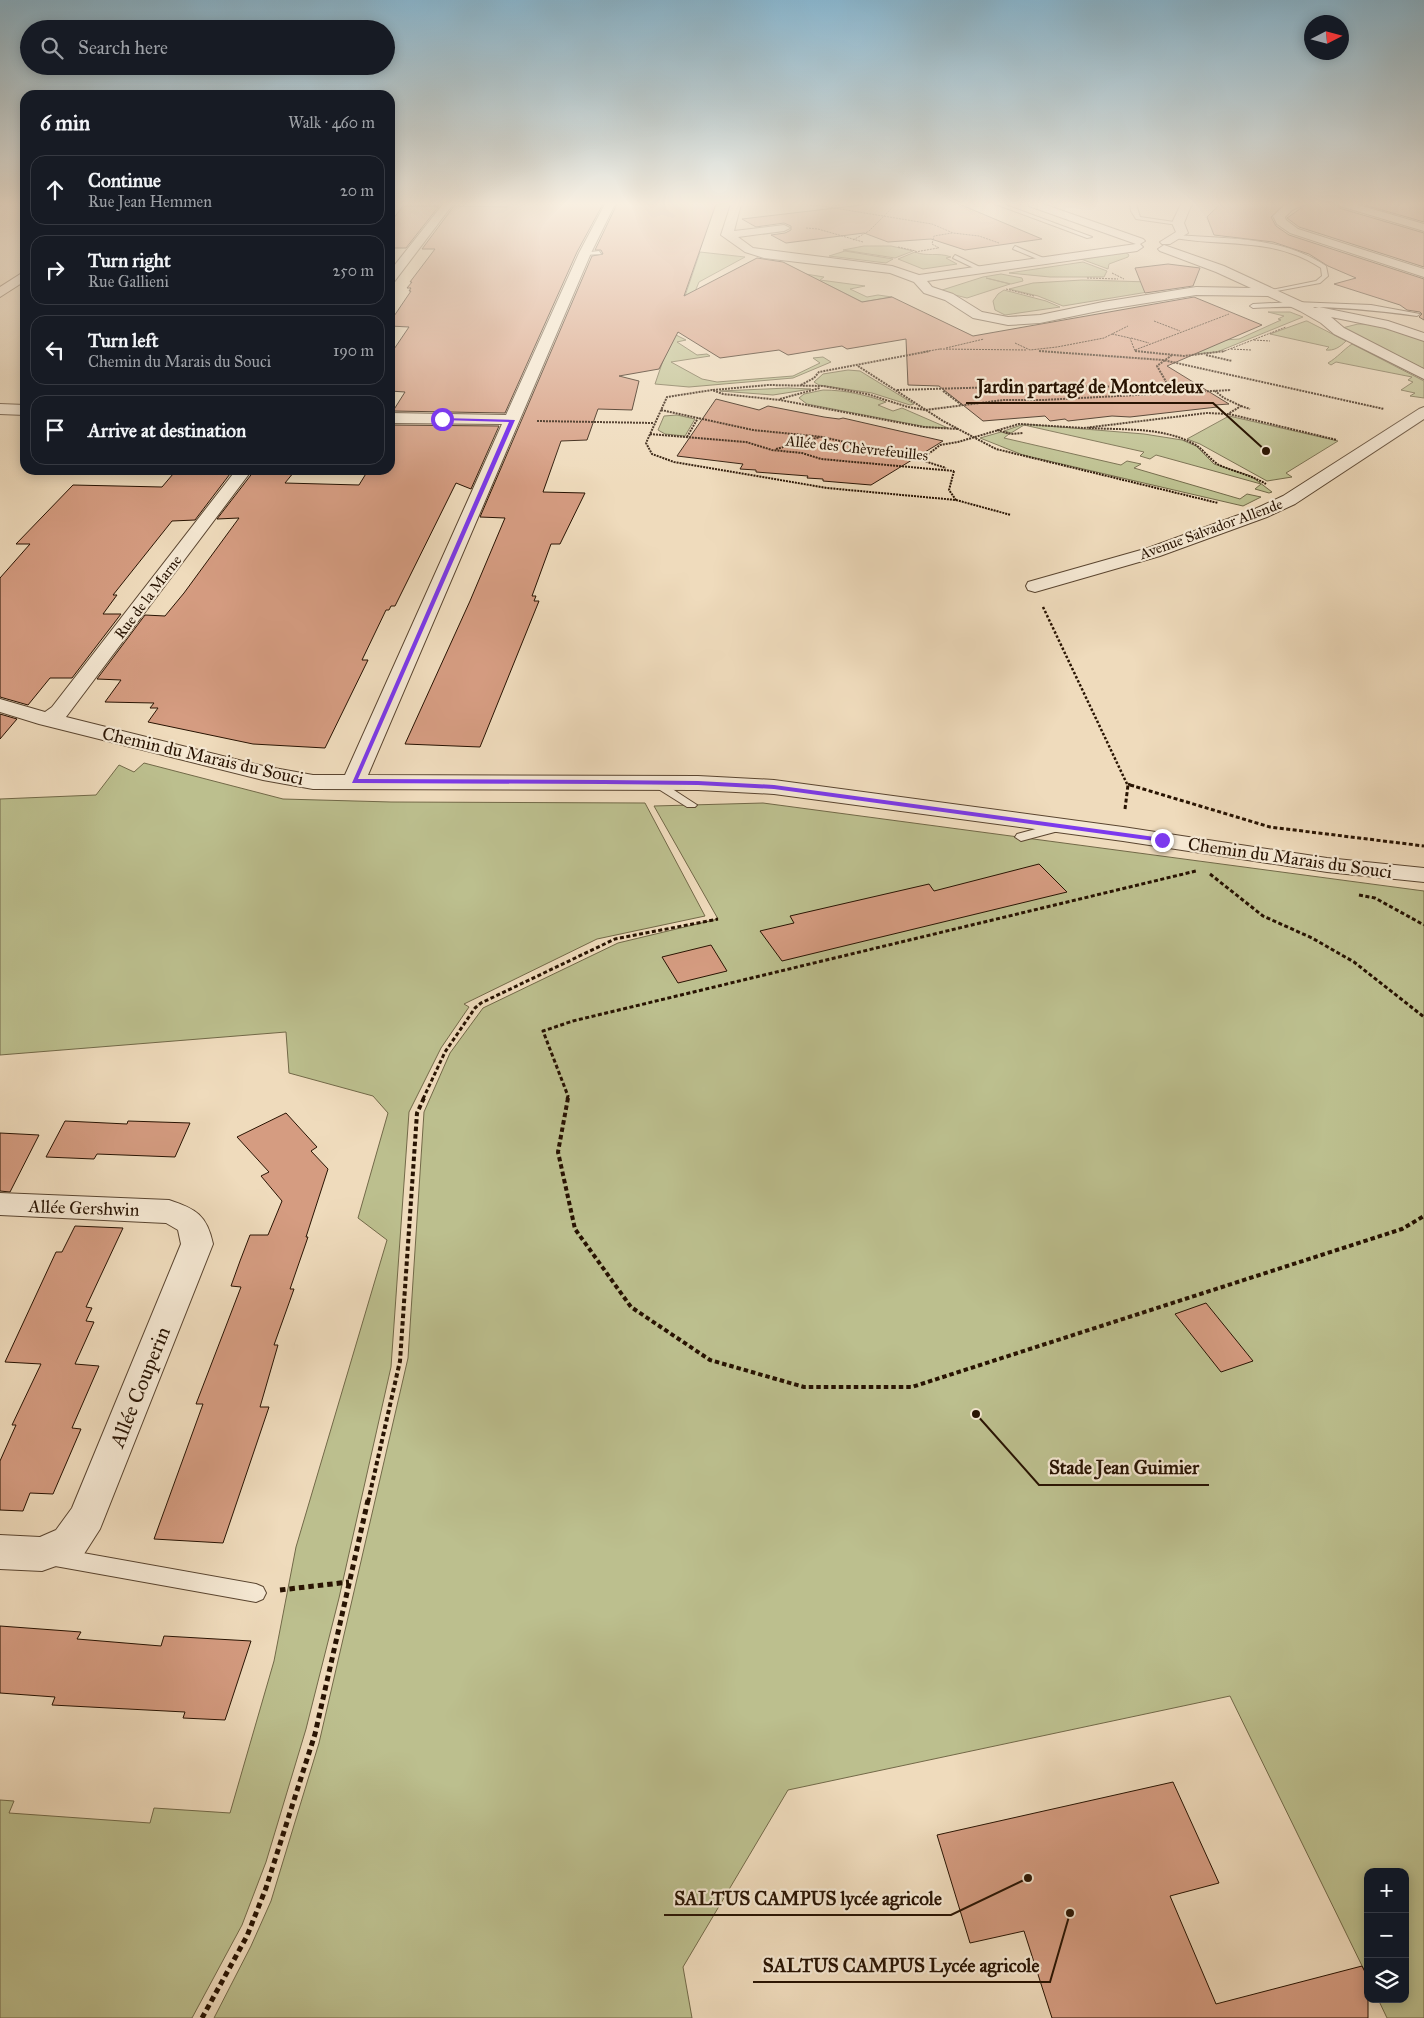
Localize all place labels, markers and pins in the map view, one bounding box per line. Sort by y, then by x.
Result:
callout: Jardin partagé de Montceleux [966,369,1213,403]
callout: Stade Jean Guimier [1039,1451,1209,1485]
callout: SALTUS CAMPUS lycée agricole [664,1881,951,1915]
callout: SALTUS CAMPUS Lycée agricole [753,1948,1050,1982]

